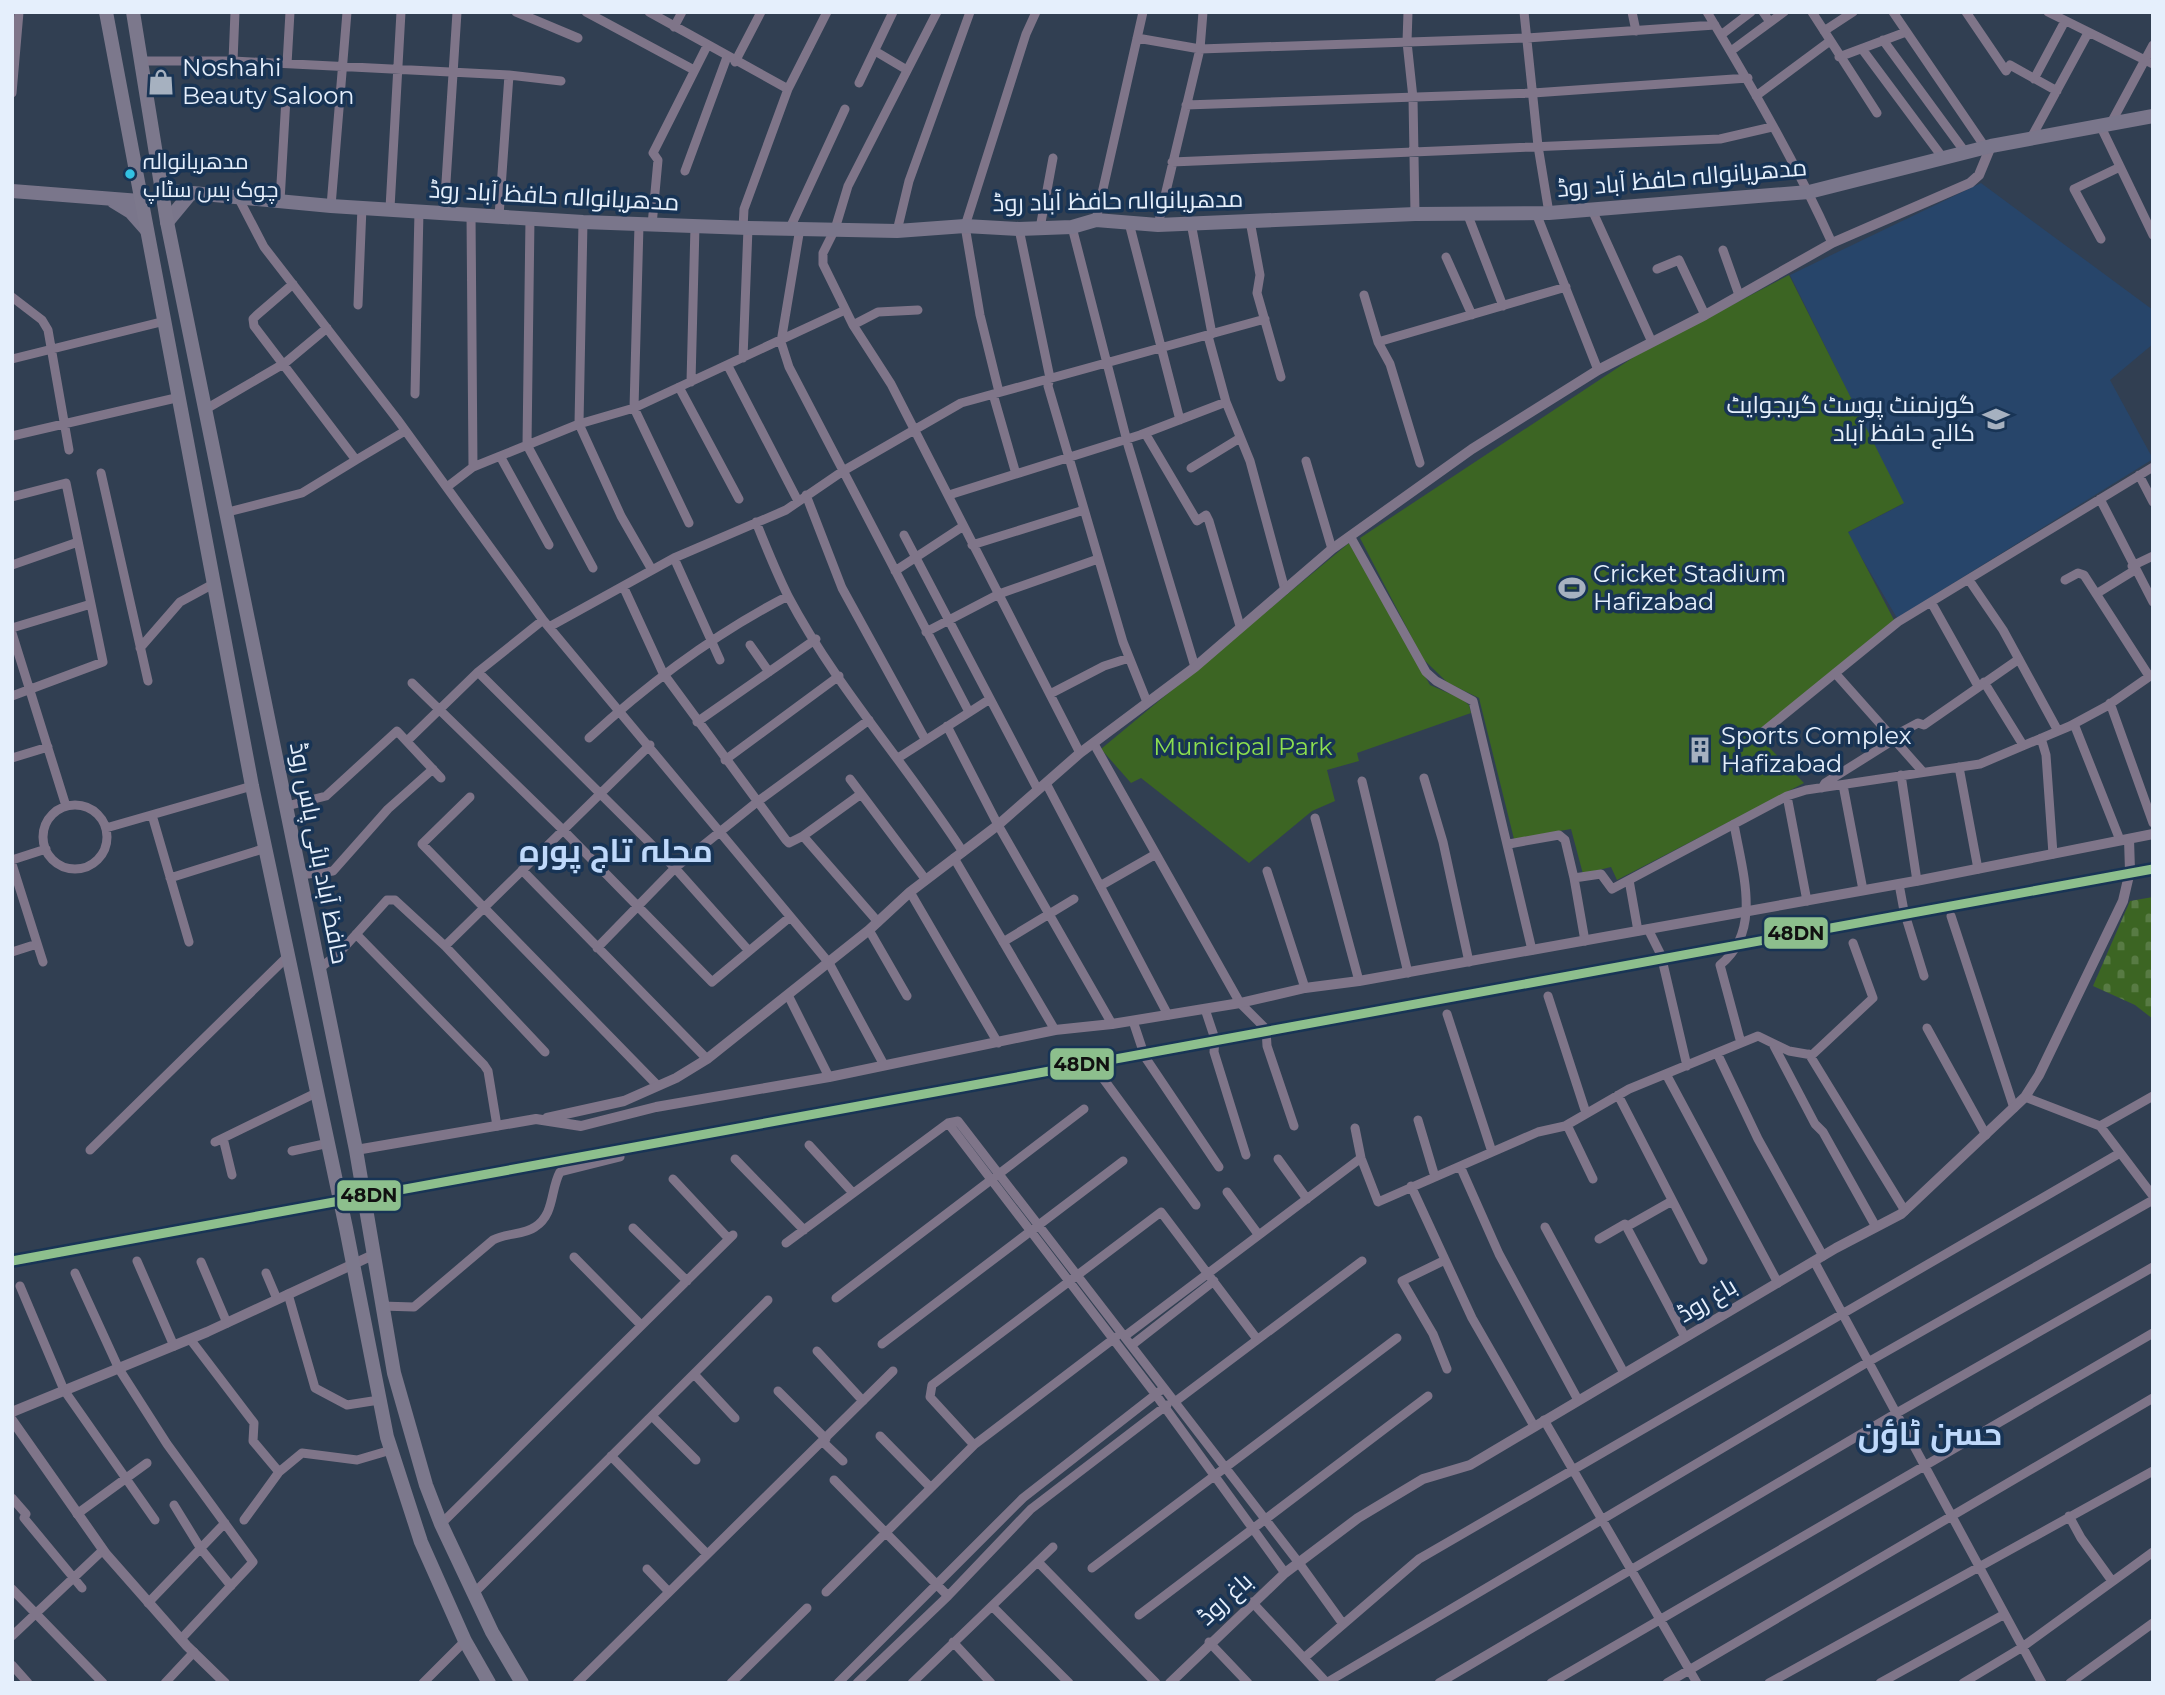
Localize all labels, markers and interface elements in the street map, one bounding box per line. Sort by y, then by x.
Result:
place label: Noshahi Beauty Saloon [182,53,354,110]
shop icon: Noshahi Beauty Saloon [146,67,176,97]
place label: مدھریانوالہ چوک بس سٹاپ [143,148,279,204]
street label: مدھریانوالہ حافظ آباد روڈ [1556,152,1808,203]
marker: مدھریانوالہ چوک بس سٹاپ [123,167,137,181]
street label: مدھریانوالہ حافظ آباد روڈ [428,174,680,217]
street label: مدھریانوالہ حافظ آباد روڈ [992,184,1244,217]
place label: گورنمنٹ پوسٹ گریجوایٹ کالج حافظ آباد [1726,390,1975,449]
school or university icon: گورنمنٹ پوسٹ گریجوایٹ کالج حافظ آباد [1981,404,2011,434]
place label: Cricket Stadium Hafizabad [1593,559,1786,616]
sports icon: Cricket Stadium Hafizabad [1557,573,1587,603]
place label: Sports Complex Hafizabad [1721,721,1912,778]
park label: Municipal Park [1153,732,1333,761]
building icon: Sports Complex Hafizabad [1685,735,1715,765]
street label: حافظ آباد بائی پاس روڈ [282,739,355,967]
district label: محلہ تاج پورہ [519,831,713,874]
line badge: 48DN [1763,916,1829,950]
text: 48DN [1768,922,1824,945]
line badge: 48DN [1049,1047,1115,1081]
text: 48DN [1054,1053,1110,1076]
line badge: 48DN [336,1179,402,1212]
text: 48DN [341,1184,397,1207]
street label: باغ روڈ [1672,1271,1743,1330]
district label: حسن ٹاؤن [1858,1414,2002,1453]
street label: باغ روڈ [1191,1566,1259,1633]

